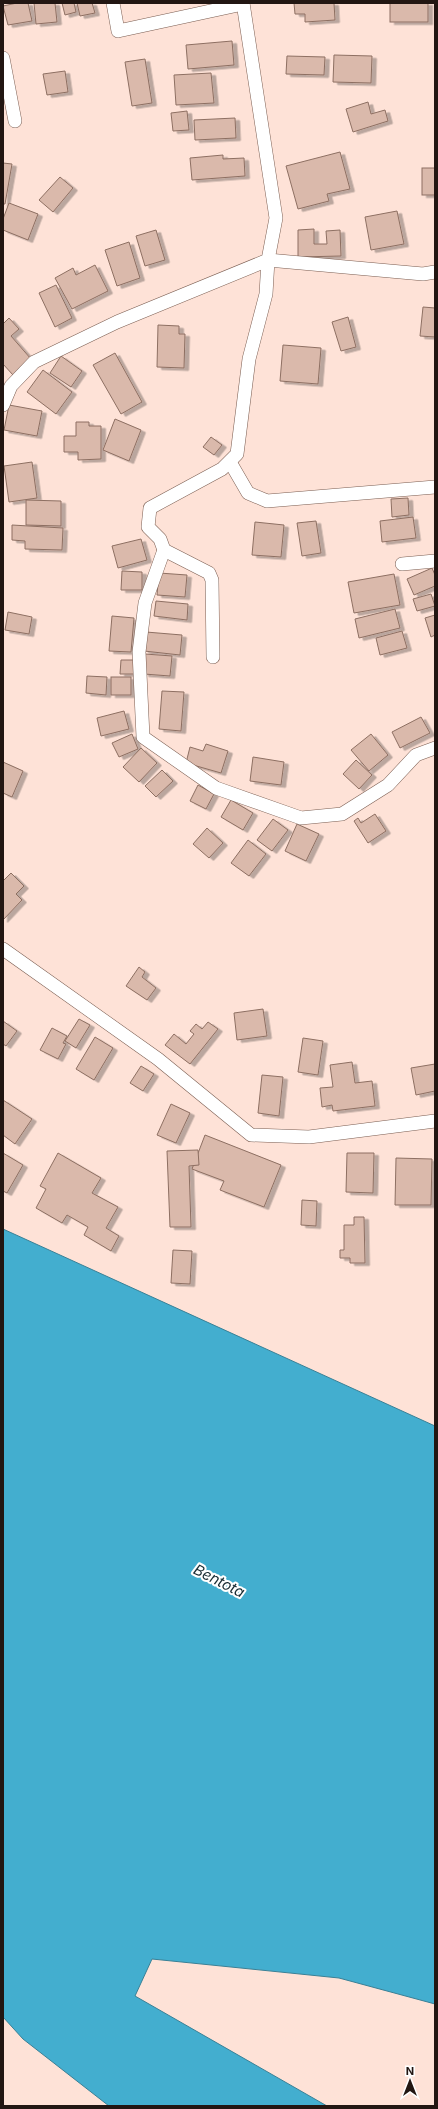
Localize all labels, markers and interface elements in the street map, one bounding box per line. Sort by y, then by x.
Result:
water label: Bentota [190,1560,248,1602]
north arrow [390,2061,430,2101]
text: N [406,2064,414,2078]

